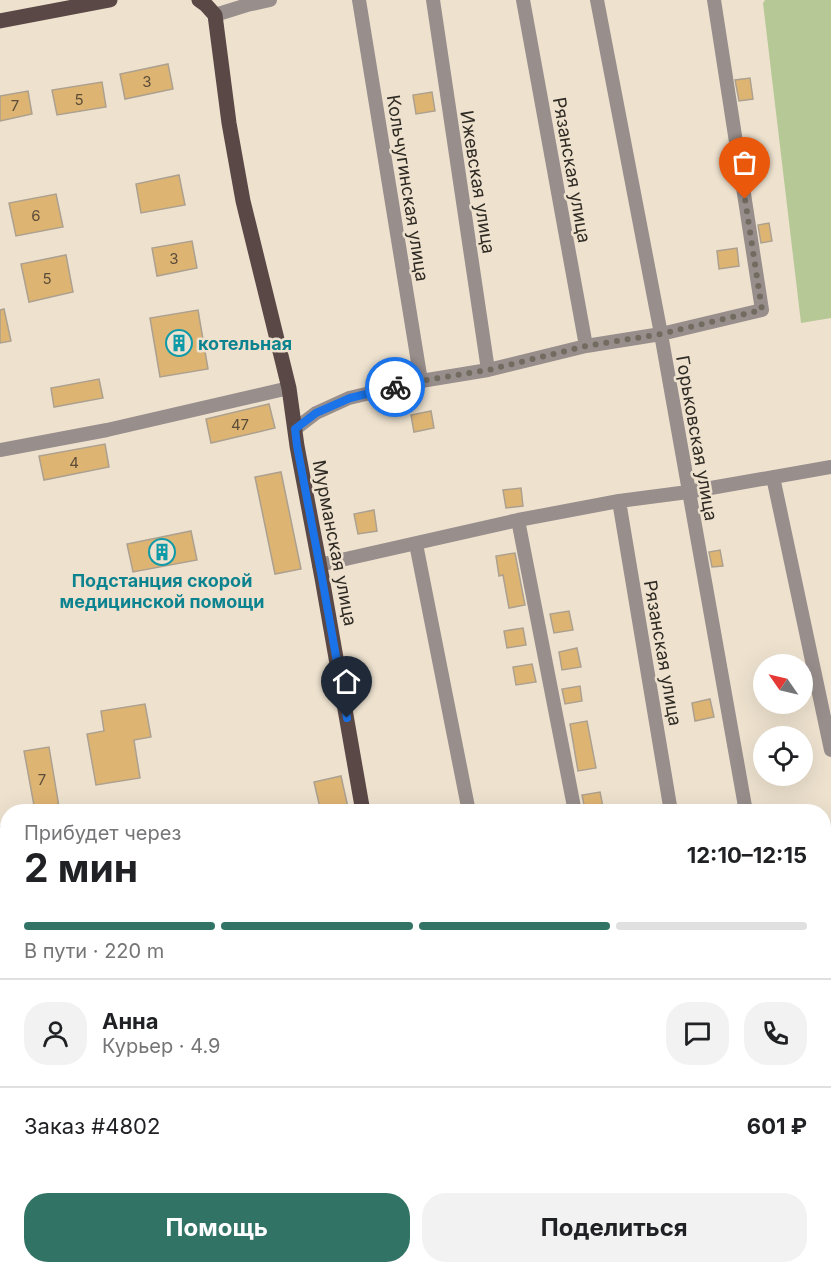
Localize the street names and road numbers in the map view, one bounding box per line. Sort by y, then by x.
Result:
street label: Кольчугинская улица [383,93,433,283]
street label: Рязанская улица [549,96,595,244]
street label: Ижевская улица [456,109,500,255]
street label: Горьковская улица [672,354,722,522]
street label: Мурманская улица [309,458,361,628]
street label: Рязанская улица [640,579,686,727]

